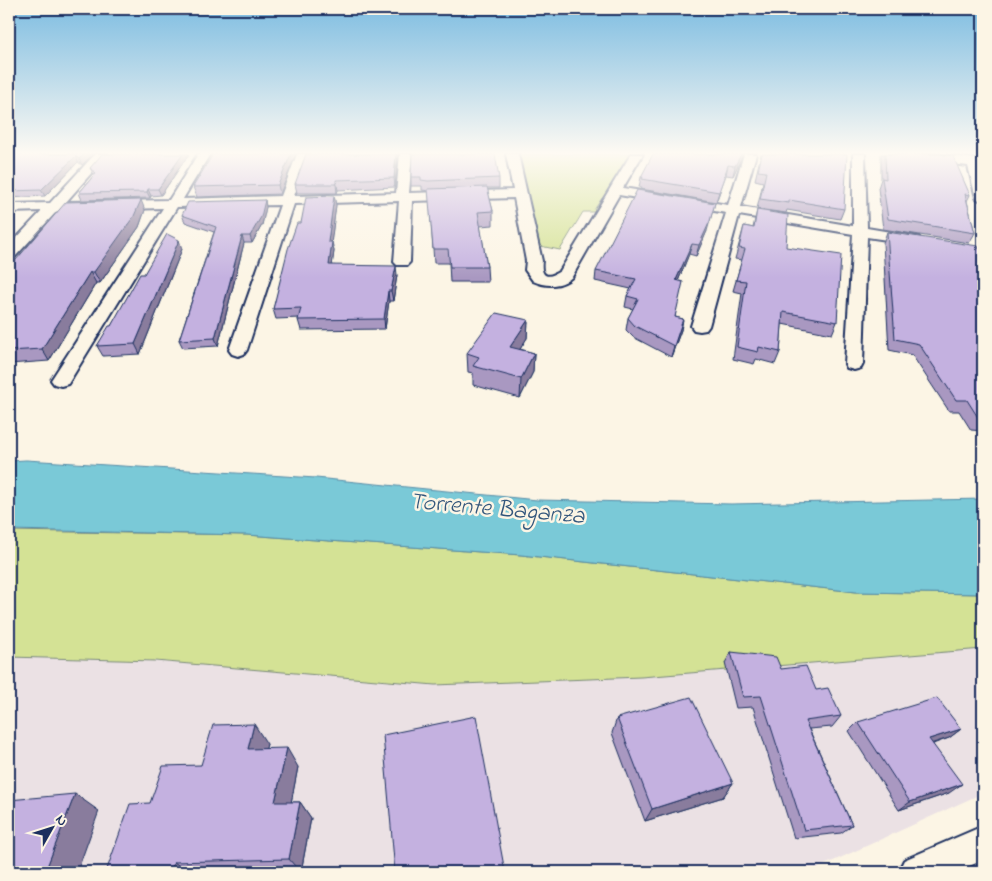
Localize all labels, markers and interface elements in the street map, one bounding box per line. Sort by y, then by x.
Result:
water label: Torrente Baganza [408,485,587,535]
north arrow [28,804,78,854]
text: N [50,810,72,831]

